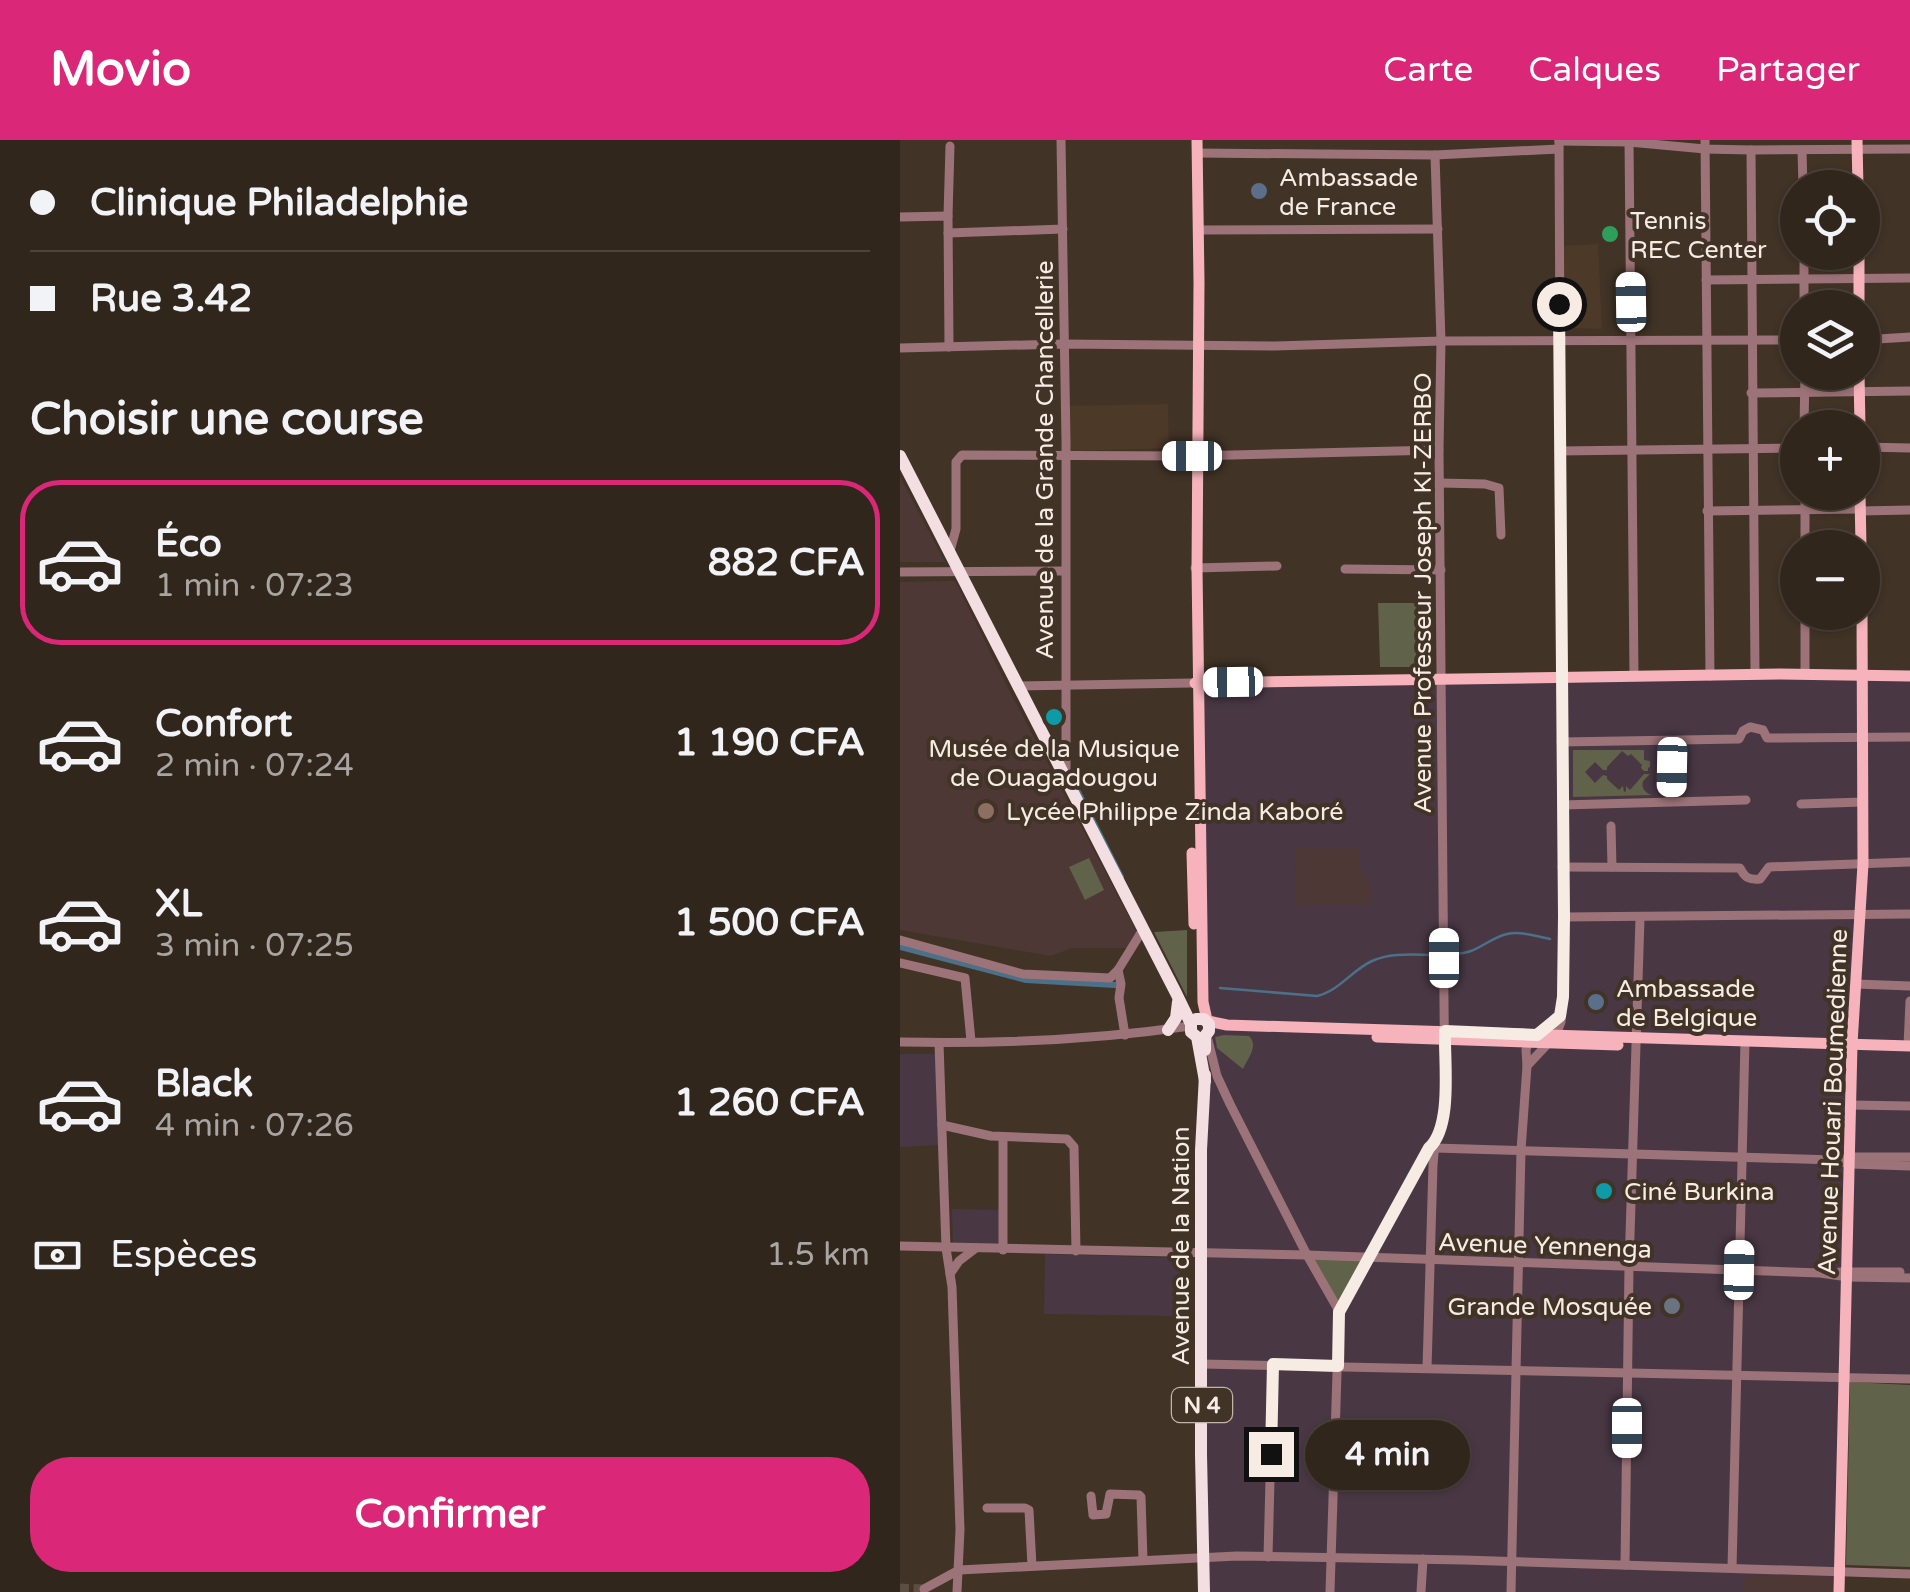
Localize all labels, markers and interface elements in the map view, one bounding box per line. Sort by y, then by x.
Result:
text: Movio [50,41,191,99]
text: Carte [1383,49,1473,91]
text: Calques [1528,49,1661,91]
text: Partager [1716,49,1860,91]
place label: Ambassade de France [1279,163,1418,222]
map controls [1780,170,1880,630]
button: locate [1780,170,1880,270]
text: Clinique Philadelphie [90,180,468,226]
marker: Ambassade de France [1248,180,1270,202]
place label: Tennis REC Center [1630,206,1767,265]
marker: Tennis REC Center [1599,223,1621,245]
street label: Avenue de la Grande Chancellerie [1030,260,1060,660]
car [1615,272,1647,332]
text: Rue 3.42 [90,276,252,322]
route start [1537,282,1582,327]
button: layers [1780,290,1880,390]
street label: Avenue Professeur Joseph KI-ZERBO [1408,372,1438,814]
text: Choisir une course [30,393,424,447]
button: + [1780,410,1880,510]
car [1162,441,1222,471]
icon: car [35,518,125,608]
text: Éco [155,521,222,567]
button: − [1780,530,1880,630]
text: 882 CFA [708,540,865,586]
text: 1 min · 07:23 [155,567,354,605]
car [1203,666,1263,698]
icon: car [35,698,125,788]
text: Confort [155,701,292,747]
marker: Musée de la Musique de Ouagadougou [1043,706,1065,728]
text: 1 190 CFA [674,720,865,766]
place label: Musée de la Musique de Ouagadougou [928,734,1180,793]
car [1656,737,1688,797]
text: 2 min · 07:24 [155,747,354,785]
place label: Lycée Philippe Zinda Kaboré [1006,797,1343,827]
marker: Lycée Philippe Zinda Kaboré [975,800,997,822]
icon: car [35,878,125,968]
text: XL [155,881,202,927]
text: 1 500 CFA [674,900,865,946]
text: 3 min · 07:25 [155,927,354,965]
car [1429,928,1459,988]
street label: Avenue Houari Boumedienne [1812,928,1854,1276]
place label: Ambassade de Belgique [1616,974,1757,1033]
marker: Ambassade de Belgique [1585,991,1607,1013]
icon: car [35,1058,125,1148]
text: Black [155,1061,253,1107]
text: 1 260 CFA [674,1080,865,1126]
text: 4 min · 07:26 [155,1107,354,1145]
street label: Avenue de la Nation [1166,1126,1196,1366]
place label: Ciné Burkina [1624,1177,1775,1207]
marker: Ciné Burkina [1593,1180,1615,1202]
street label: Avenue Yennenga [1438,1227,1652,1265]
icon: cash [30,1228,85,1283]
text: Espèces [110,1232,258,1278]
text: 1.5 km [766,1236,870,1274]
car [1723,1240,1755,1300]
place label: Grande Mosquée [1447,1292,1652,1322]
marker: Grande Mosquée [1661,1295,1683,1317]
road number: N 4 [1172,1388,1232,1422]
car [1612,1398,1642,1458]
callout: 4 min [1306,1419,1471,1489]
route end [1249,1432,1294,1477]
text: 4 min [1345,1436,1430,1474]
button: Confirmer [30,1457,870,1572]

